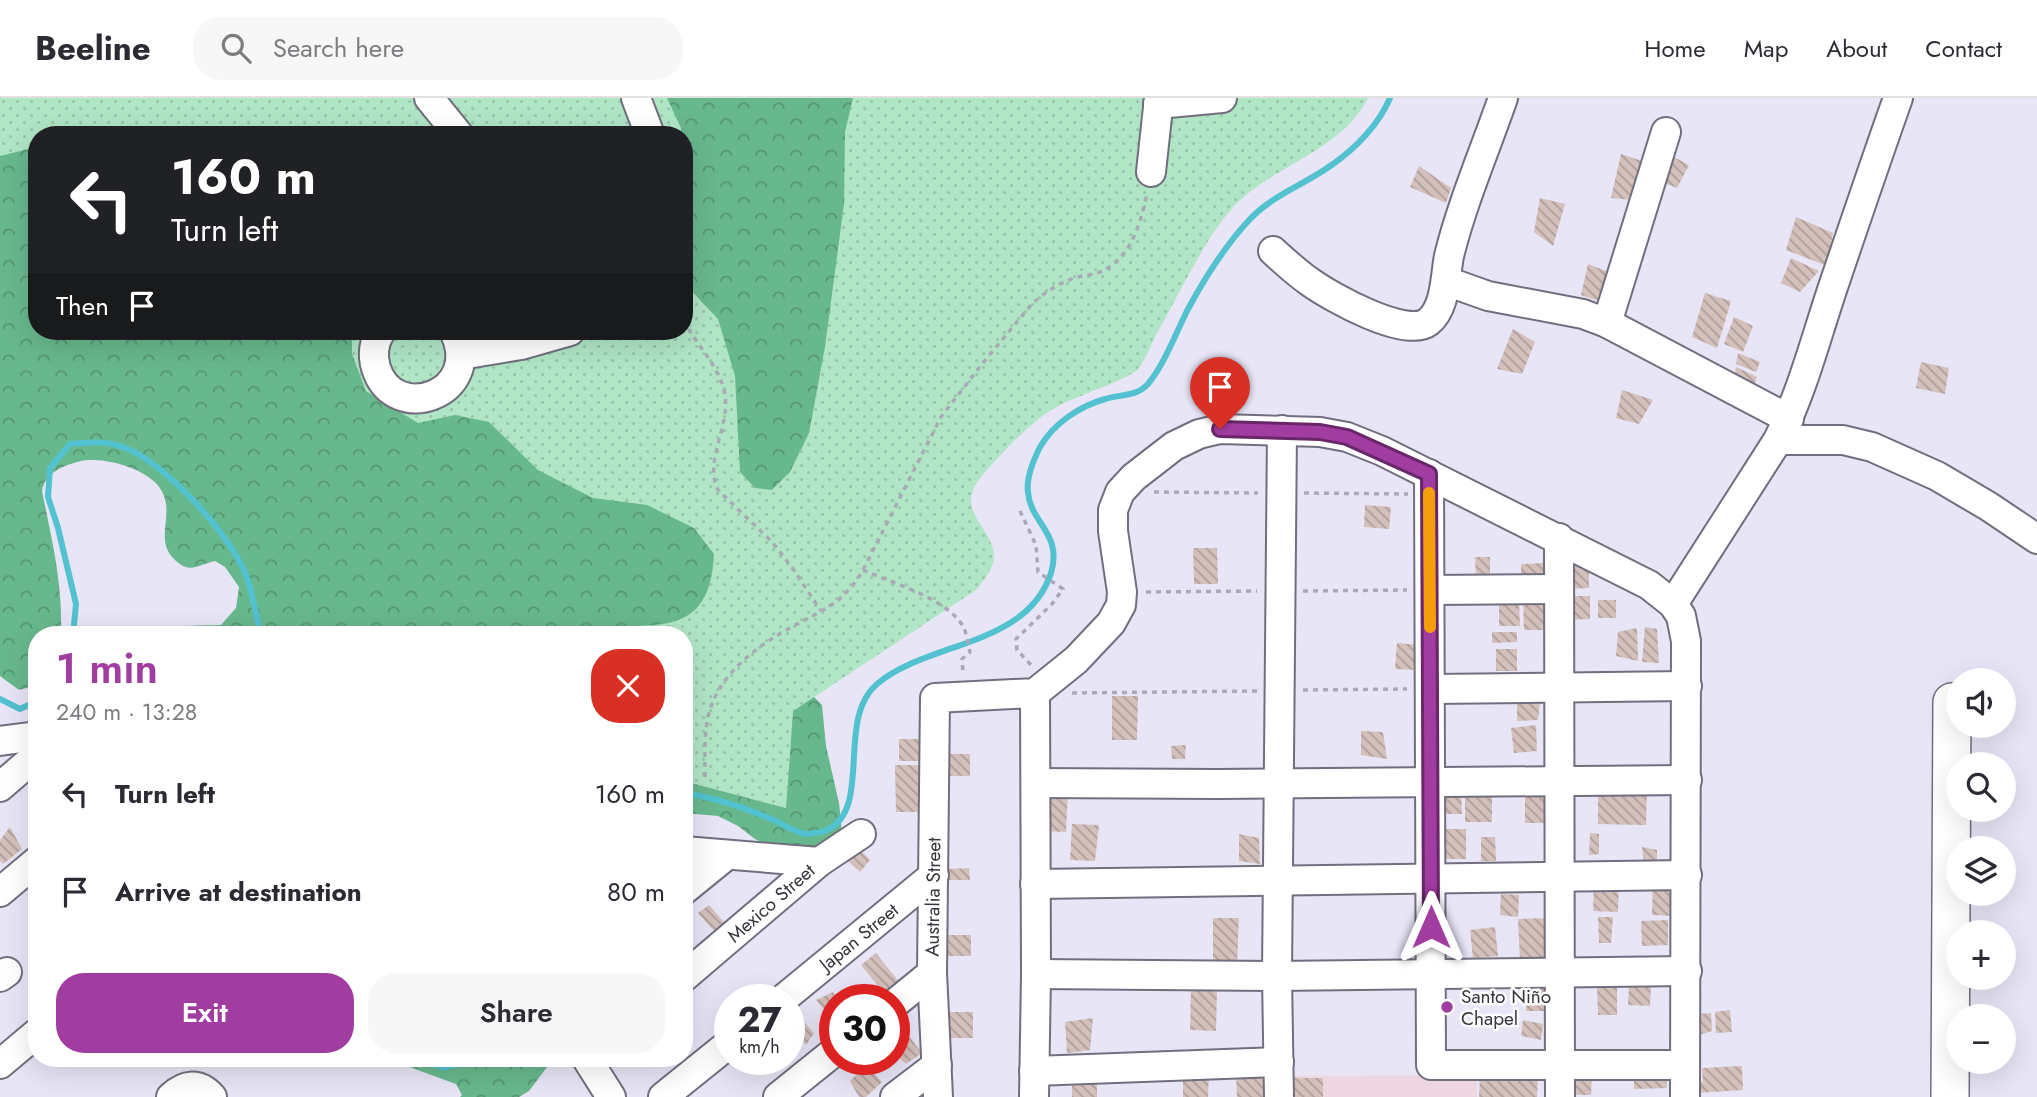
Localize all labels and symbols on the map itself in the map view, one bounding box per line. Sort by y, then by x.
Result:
pin [1190,357,1250,429]
street label: Australia Street [918,837,948,957]
street label: Mexico Street [721,857,821,949]
position arrow [1394,890,1468,964]
street label: Japan Street [811,896,905,979]
place label: Santo Niño Chapel [1461,983,1551,1032]
speed limit sign: 30 [819,984,910,1075]
marker: Santo Niño Chapel [1439,999,1455,1015]

